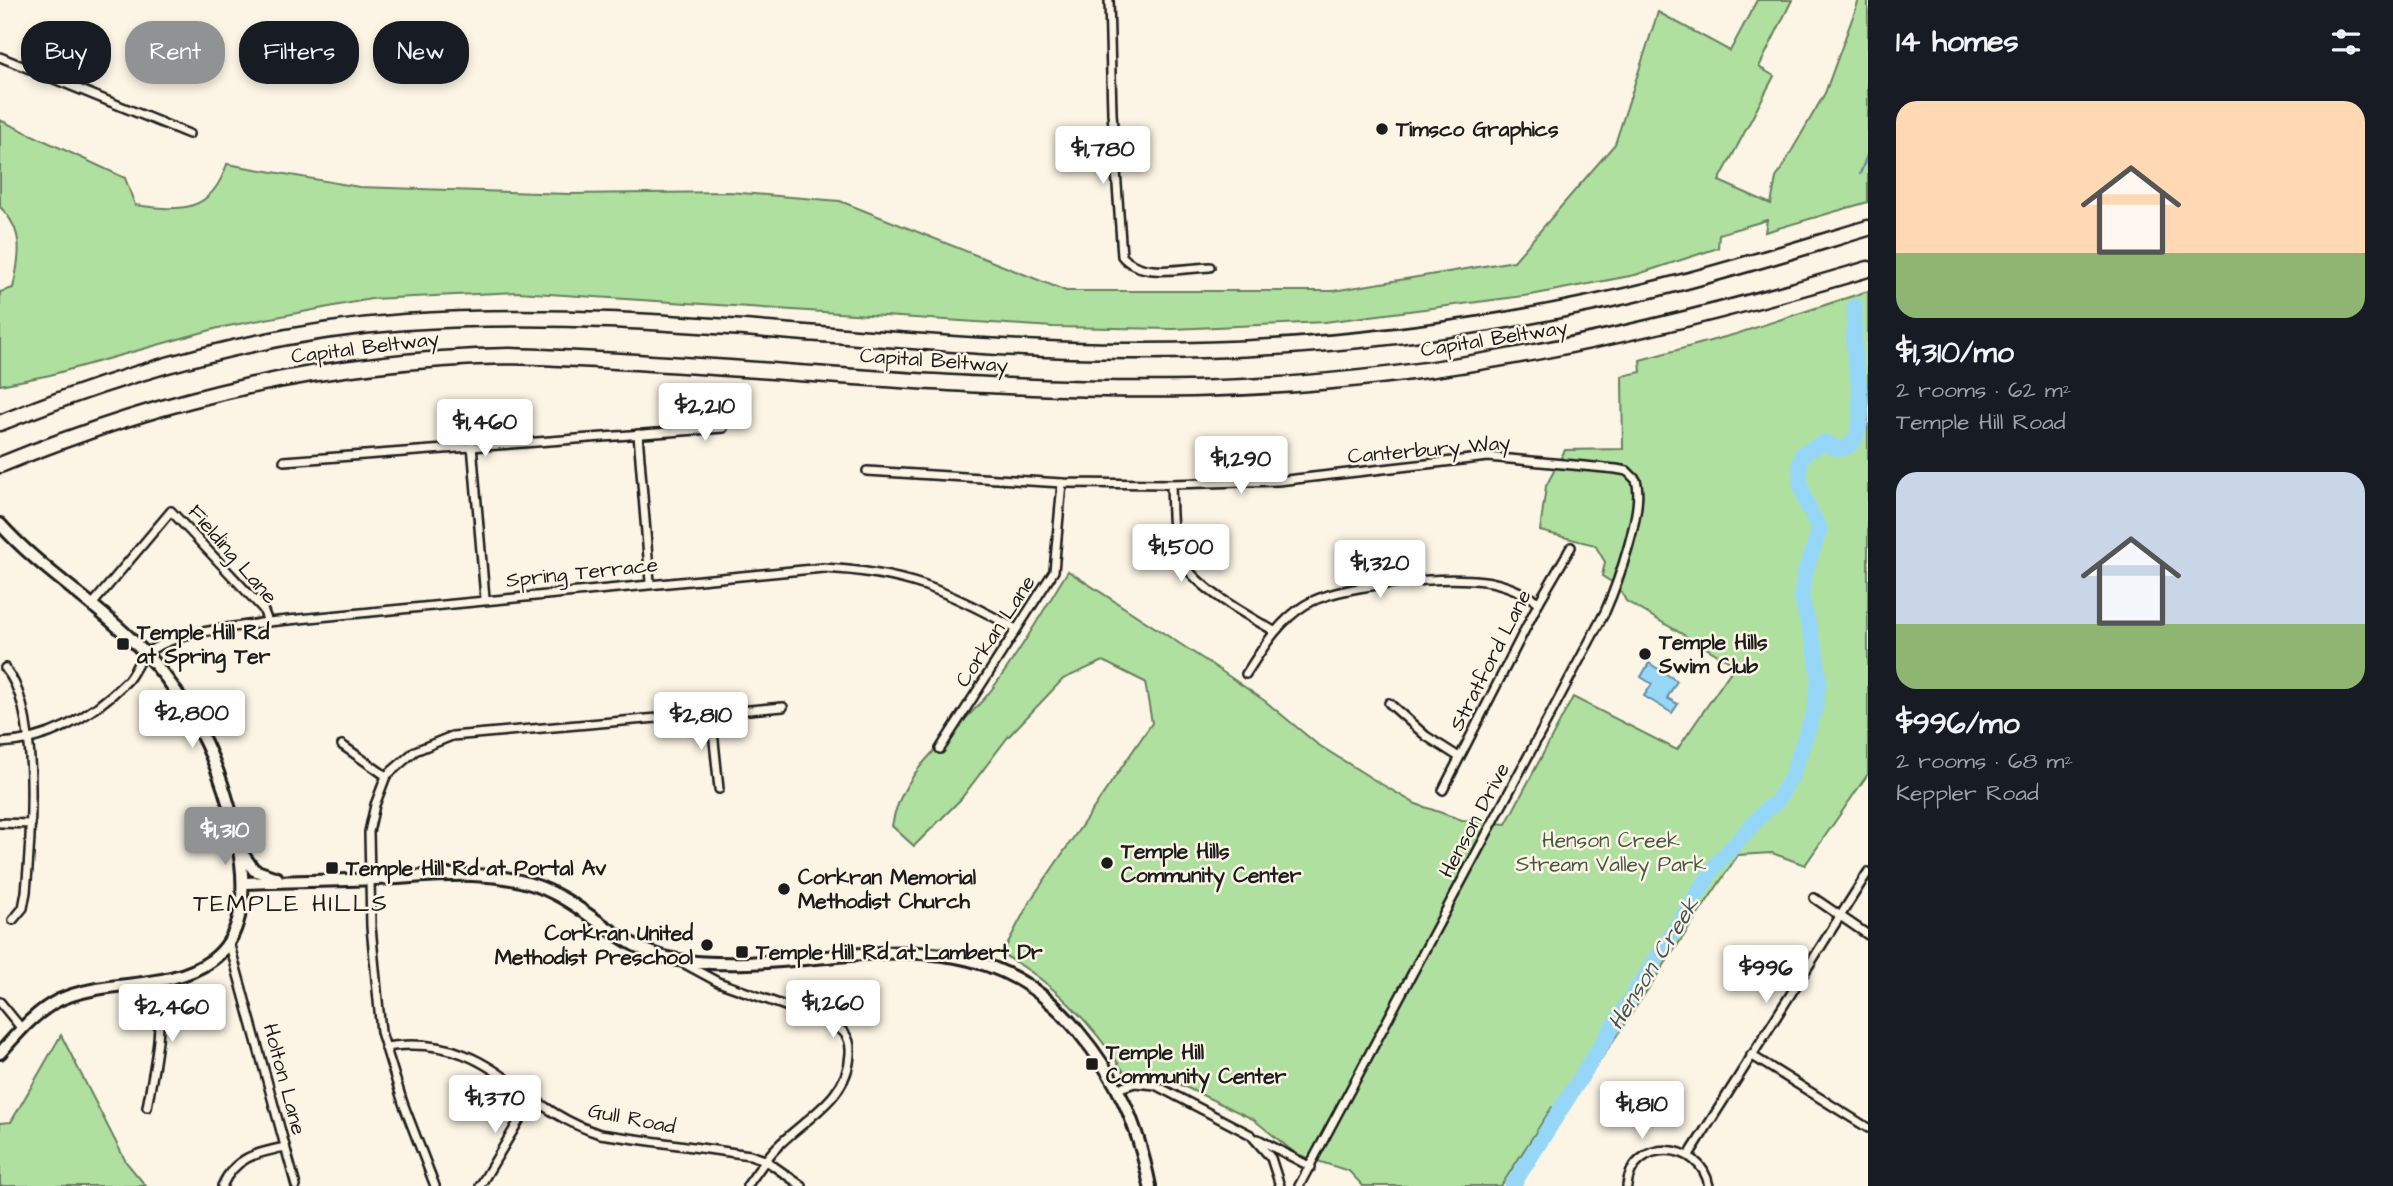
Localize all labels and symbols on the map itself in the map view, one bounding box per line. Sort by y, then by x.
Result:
place label: Timsco Graphics [1395,115,1559,145]
marker: Timsco Graphics [1374,121,1390,137]
pin: $1,780 [1046,127,1160,186]
street label: Capital Beltway [1418,312,1570,366]
street label: Capital Beltway [290,324,441,373]
street label: Capital Beltway [859,341,1010,382]
pin: $2,210 [648,384,762,443]
pin: $1,460 [428,400,542,459]
street label: Canterbury Way [1346,428,1512,473]
pin: $1,290 [1184,436,1298,496]
street label: Fielding Lane [180,498,284,612]
pin: $1,500 [1124,524,1238,584]
pin: $1,320 [1323,540,1437,600]
street label: Spring Terrace [505,550,660,597]
street label: Corkan Lane [948,570,1042,693]
street label: Stratford Lane [1442,585,1539,736]
place label: Temple Hill Rd at Spring Ter [136,618,271,673]
place label: Temple Hills Swim Club [1658,628,1768,681]
marker: Temple Hill Rd at Spring Ter [115,636,131,652]
marker: Temple Hills Swim Club [1637,646,1653,662]
pin: $2,800 [135,690,249,750]
pin: $2,810 [644,692,758,752]
street label: Henson Drive [1432,758,1517,883]
pin: $1,310 [168,808,282,867]
park label: Henson Creek Stream Valley Park [1516,826,1706,881]
place label: Temple Hills Community Center [1120,837,1302,893]
place label: Temple Hill Rd at Portal Av [345,854,606,884]
marker: Temple Hills Community Center [1099,855,1115,871]
marker: Temple Hill Rd at Portal Av [324,860,340,876]
place label: Corkran Memorial Methodist Church [798,863,977,916]
marker: Corkran Memorial Methodist Church [776,881,792,897]
district label: TEMPLE HILLS [193,887,389,921]
water label: Henson Creek [1600,890,1708,1036]
place label: Corkran United Methodist Preschool [495,919,694,972]
marker: Corkran United Methodist Preschool [699,937,715,953]
place label: Temple Hill Rd at Lambert Dr [755,938,1043,968]
marker: Temple Hill Rd at Lambert Dr [734,944,750,960]
pin: $996 [1725,946,1807,1005]
pin: $1,260 [776,981,890,1040]
pin: $2,460 [115,984,229,1044]
street label: Holton Lane [256,1020,313,1138]
place label: Temple Hill Community Center [1105,1038,1287,1094]
marker: Temple Hill Community Center [1084,1056,1100,1072]
pin: $1,370 [438,1076,552,1135]
pin: $1,810 [1585,1082,1699,1141]
street label: Gull Road [586,1096,678,1141]

